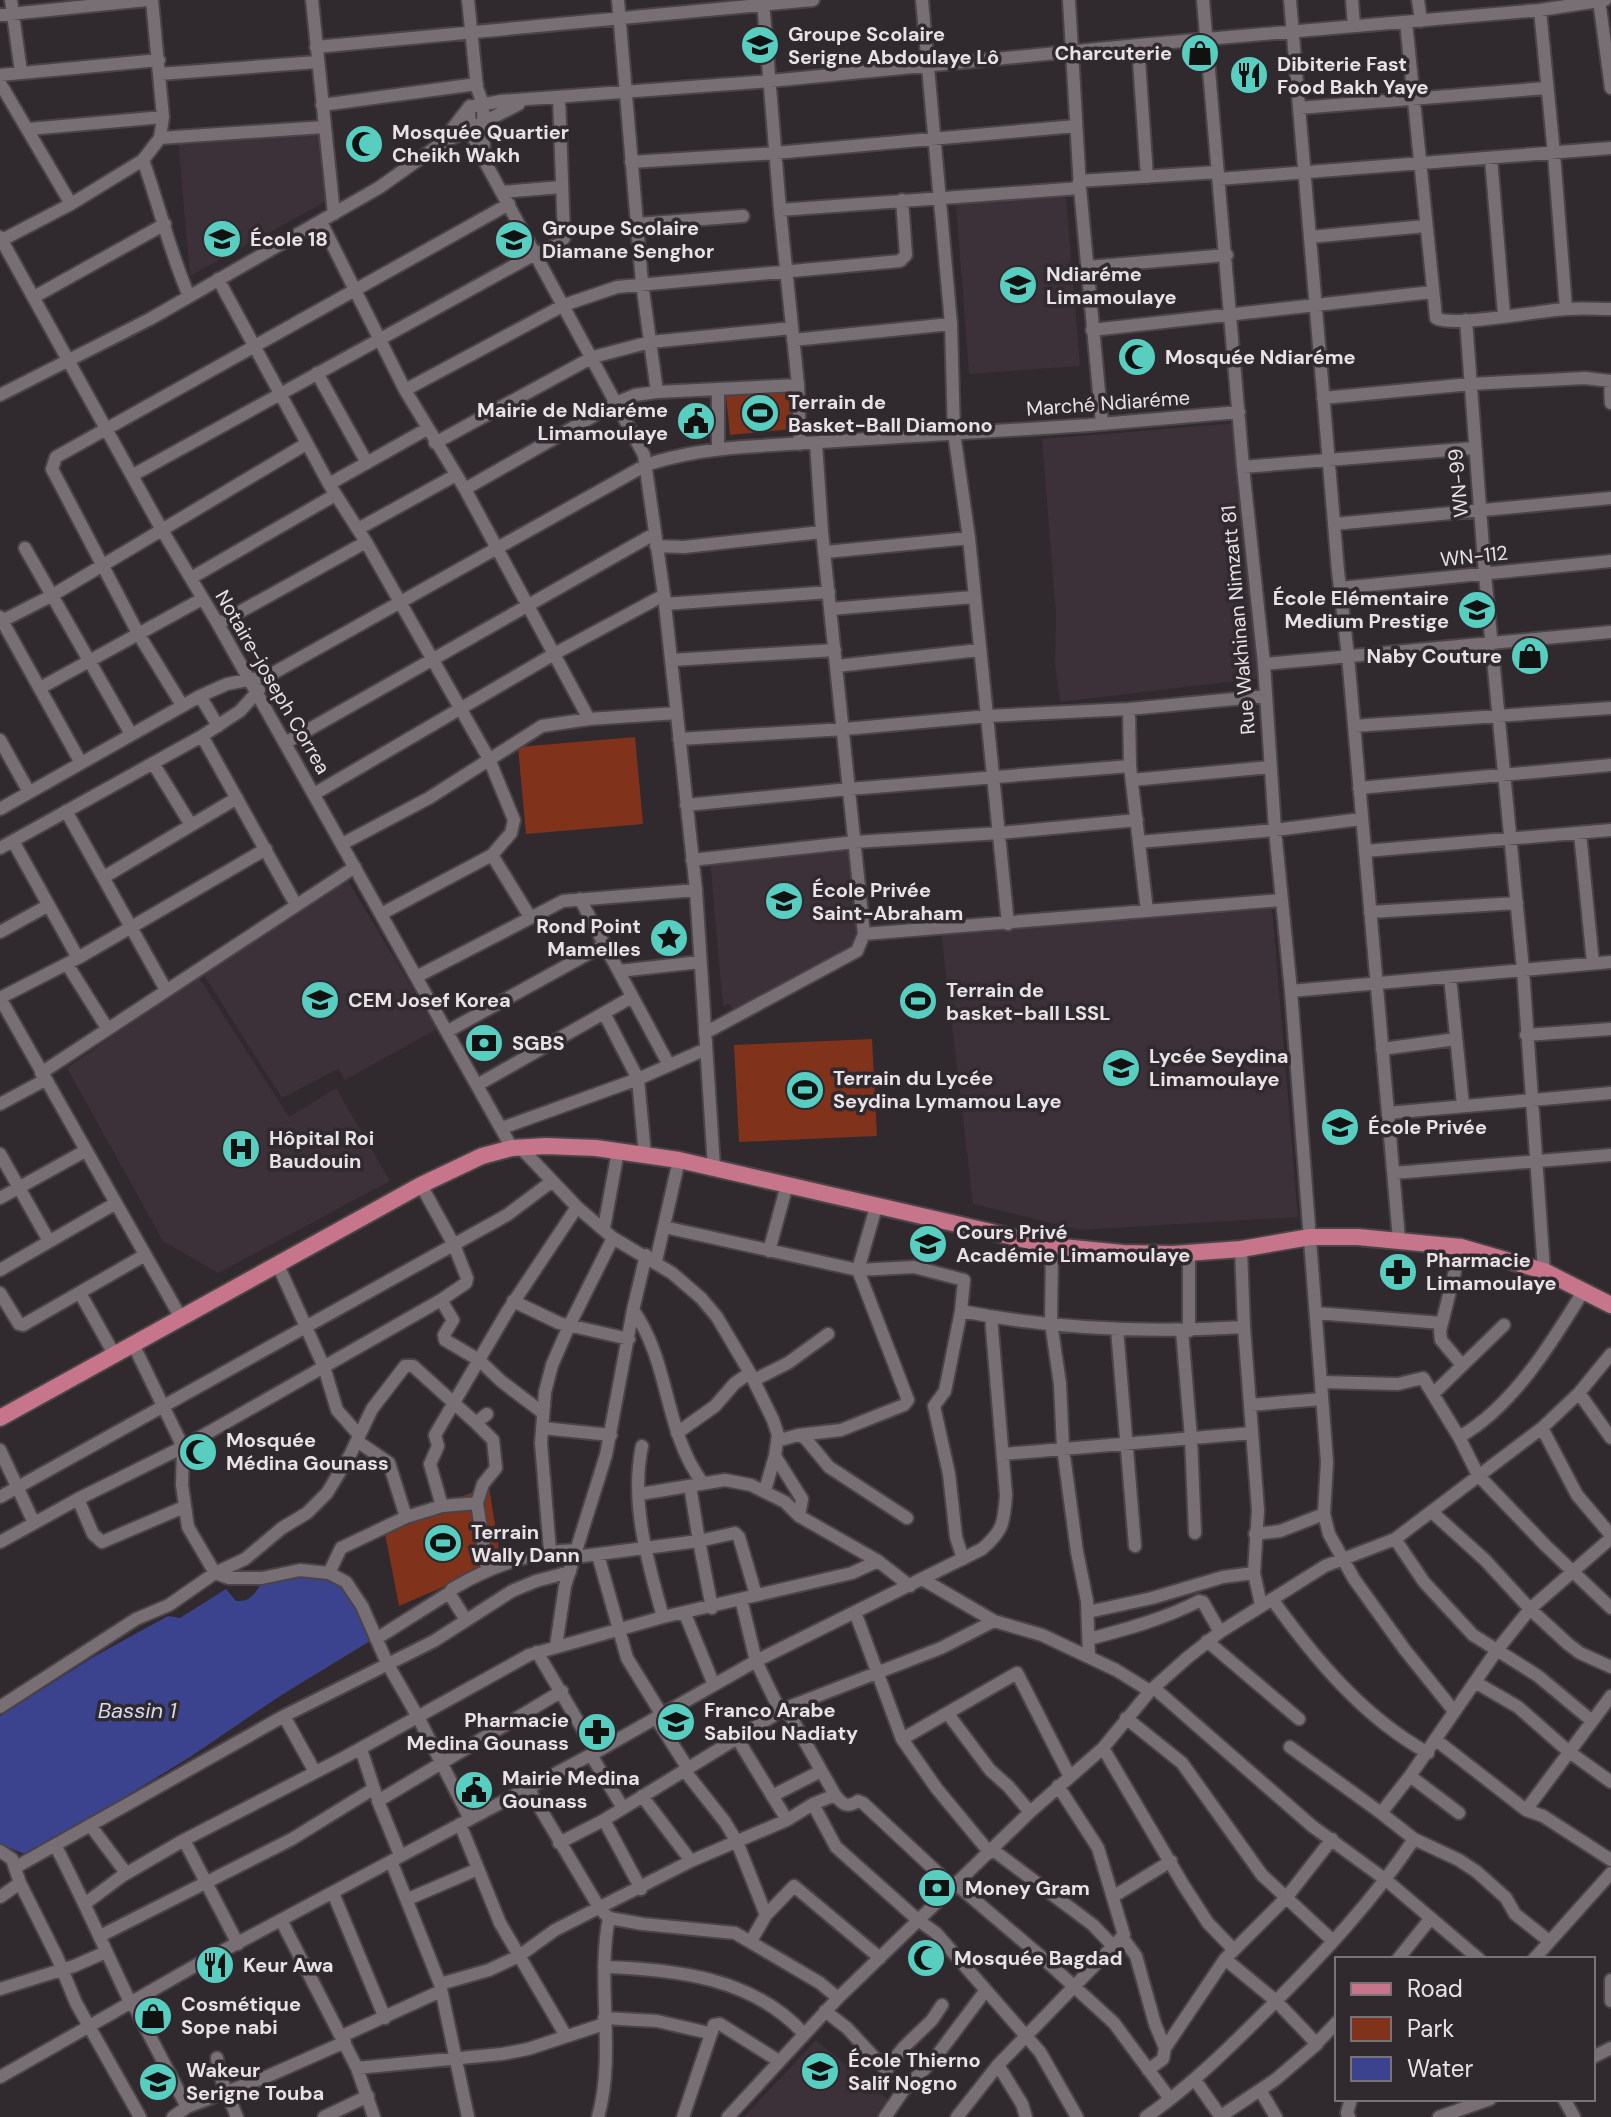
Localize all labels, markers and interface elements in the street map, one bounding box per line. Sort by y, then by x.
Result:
place label: Groupe Scolaire Serigne Abdoulaye Lô [788,21,999,70]
school or university icon: Groupe Scolaire Serigne Abdoulaye Lô [739,24,781,66]
shop icon: Charcuterie [1179,32,1221,74]
place label: Charcuterie [1055,40,1172,66]
place label: Dibiterie Fast Food Bakh Yaye [1277,51,1429,100]
restaurant icon: Dibiterie Fast Food Bakh Yaye [1228,54,1270,96]
place label: Mosquée Quartier Cheikh Wakh [392,119,569,168]
mosque icon: Mosquée Quartier Cheikh Wakh [343,123,385,165]
place label: Groupe Scolaire Diamane Senghor [542,215,714,264]
school or university icon: École 18 [201,218,243,260]
school or university icon: Groupe Scolaire Diamane Senghor [493,219,535,261]
place label: École 18 [250,226,328,252]
place label: Ndiaréme Limamoulaye [1046,261,1176,310]
school or university icon: Ndiaréme Limamoulaye [997,264,1039,306]
mosque icon: Mosquée Ndiaréme [1116,336,1158,378]
place label: Mosquée Ndiaréme [1165,344,1356,370]
street label: Marché Ndiaréme [1025,384,1191,422]
place label: Terrain de Basket-Ball Diamono [788,389,993,438]
sports icon: Terrain de Basket-Ball Diamono [739,392,781,434]
place label: Mairie de Ndiaréme Limamoulaye [477,397,668,446]
public building icon: Mairie de Ndiaréme Limamoulaye [675,400,717,442]
street label: WN-99 [1442,447,1474,519]
street label: Rue Wakhinan Nimzatt 81 [1215,504,1261,736]
street label: WN-112 [1439,540,1509,572]
street label: Notaire-joseph Correa [210,585,336,779]
place label: École Elémentaire Medium Prestige [1273,585,1449,634]
school or university icon: École Elémentaire Medium Prestige [1456,589,1498,631]
shop icon: Naby Couture [1509,635,1551,677]
place label: Naby Couture [1366,643,1502,669]
place label: École Privée Saint-Abraham [812,877,963,926]
school or university icon: École Privée Saint-Abraham [763,880,805,922]
place label: Rond Point Mamelles [536,913,641,962]
place icon: Rond Point Mamelles [648,917,690,959]
place label: Terrain de basket-ball LSSL [946,977,1110,1026]
school or university icon: CEM Josef Korea [299,979,341,1021]
sports icon: Terrain de basket-ball LSSL [897,980,939,1022]
place label: CEM Josef Korea [348,987,511,1013]
bank icon: SGBS [463,1022,505,1064]
place label: SGBS [512,1030,564,1056]
place label: Lycée Seydina Limamoulaye [1149,1043,1288,1092]
school or university icon: Lycée Seydina Limamoulaye [1100,1047,1142,1089]
place label: Terrain du Lycée Seydina Lymamou Laye [833,1065,1061,1114]
sports icon: Terrain du Lycée Seydina Lymamou Laye [784,1069,826,1111]
school or university icon: École Privée [1319,1106,1361,1148]
place label: École Privée [1368,1114,1487,1140]
place label: Hôpital Roi Baudouin [269,1125,374,1174]
hospital icon: Hôpital Roi Baudouin [220,1128,262,1170]
place label: Cours Privé Académie Limamoulaye [956,1219,1190,1268]
school or university icon: Cours Privé Académie Limamoulaye [907,1223,949,1265]
place label: Pharmacie Limamoulaye [1426,1247,1556,1296]
pharmacy icon: Pharmacie Limamoulaye [1377,1251,1419,1293]
place label: Mosquée Médina Gounass [226,1427,389,1476]
mosque icon: Mosquée Médina Gounass [177,1431,219,1473]
place label: Terrain Wally Dann [471,1519,580,1568]
sports icon: Terrain Wally Dann [422,1522,464,1564]
water label: Bassin 1 [98,1696,176,1725]
place label: Franco Arabe Sabilou Nadiaty [704,1697,858,1746]
school or university icon: Franco Arabe Sabilou Nadiaty [655,1701,697,1743]
place label: Pharmacie Medina Gounass [406,1707,569,1756]
pharmacy icon: Pharmacie Medina Gounass [576,1711,618,1753]
place label: Mairie Medina Gounass [502,1765,640,1814]
public building icon: Mairie Medina Gounass [453,1769,495,1811]
bank icon: Money Gram [916,1867,958,1909]
place label: Money Gram [965,1875,1090,1901]
mosque icon: Mosquée Bagdad [905,1937,947,1979]
restaurant icon: Keur Awa [194,1944,236,1986]
place label: Mosquée Bagdad [954,1945,1123,1971]
place label: Keur Awa [243,1952,334,1978]
legend [1335,1957,1595,2101]
text: Road [1407,1973,1463,2004]
place label: Cosmétique Sope nabi [181,1991,301,2040]
shop icon: Cosmétique Sope nabi [132,1995,174,2037]
text: Park [1407,2013,1454,2044]
place label: École Thierno Salif Nogno [848,2047,981,2096]
school or university icon: École Thierno Salif Nogno [799,2050,841,2092]
text: Water [1407,2053,1473,2084]
place label: Wakeur Serigne Touba [186,2057,324,2106]
school or university icon: Wakeur Serigne Touba [137,2061,179,2103]

